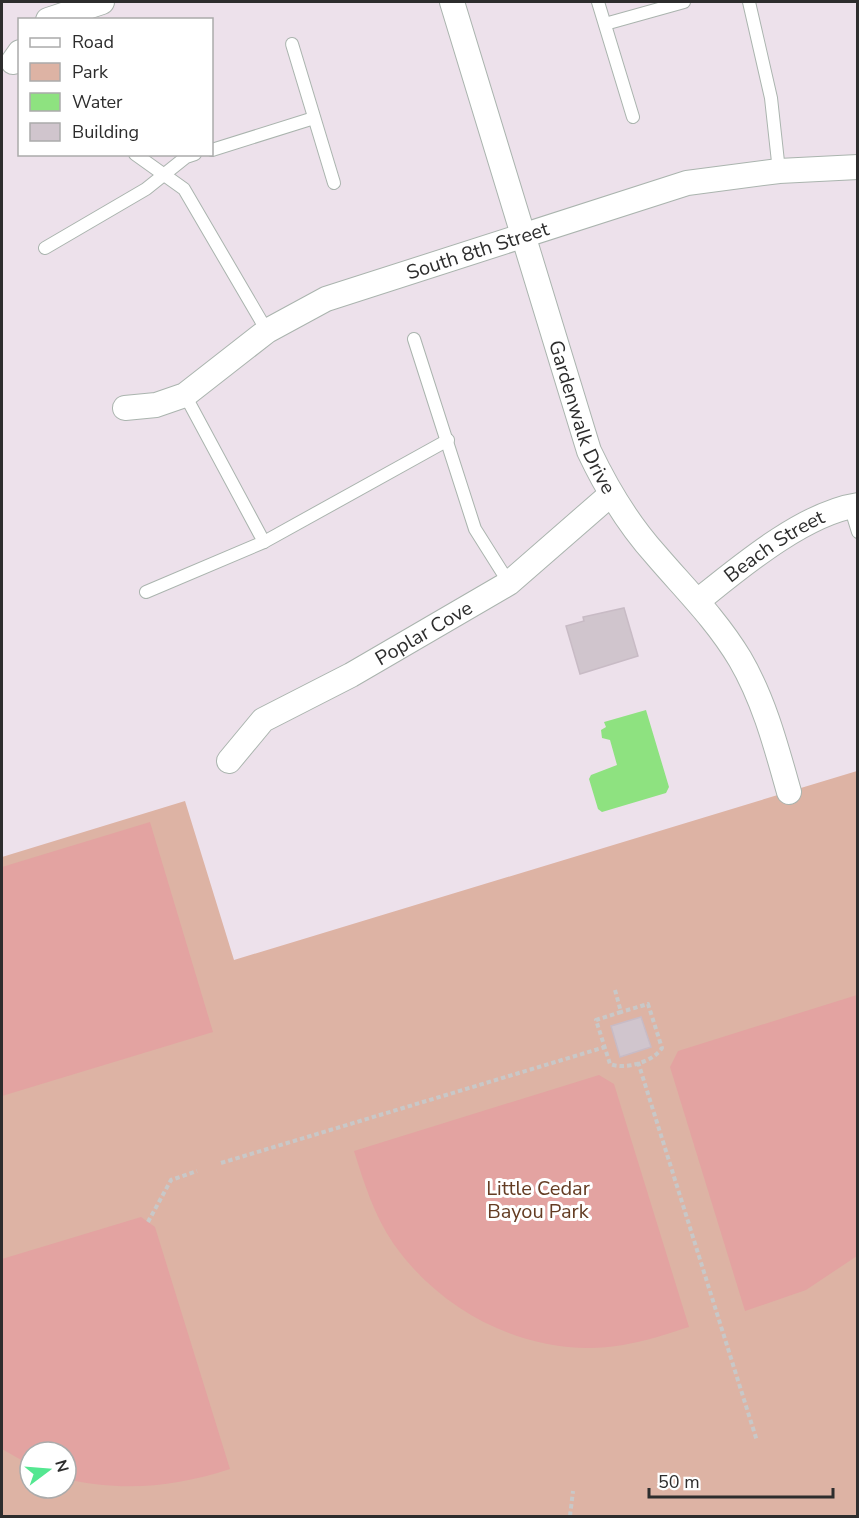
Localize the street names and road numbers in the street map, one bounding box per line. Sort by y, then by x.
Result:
street label: South 8th Street [403,215,553,286]
street label: Gardenwalk Drive [542,337,622,499]
street label: Beach Street [719,503,830,589]
street label: Poplar Cove [370,594,477,672]

